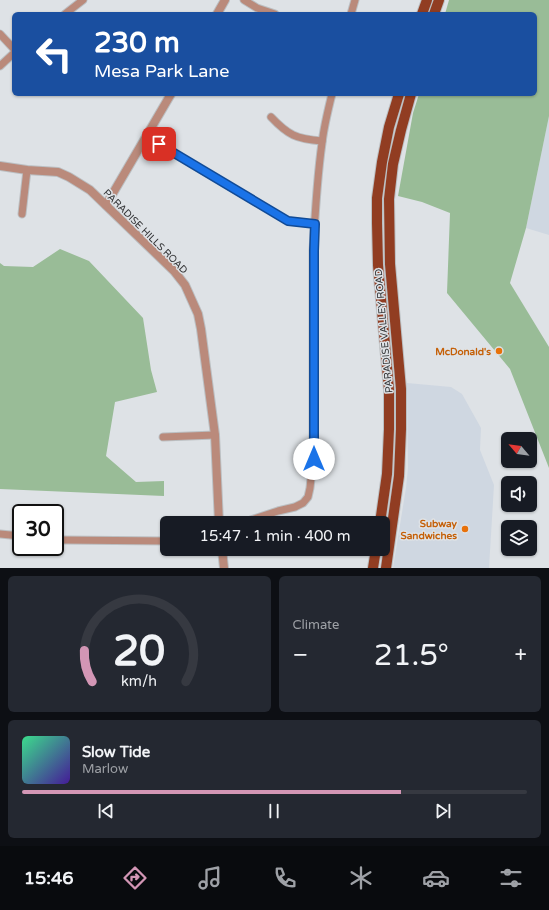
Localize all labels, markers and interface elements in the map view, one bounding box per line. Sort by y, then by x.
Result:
text: 230 m [94,26,180,60]
icon: left [28,28,80,80]
text: Mesa Park Lane [94,60,230,82]
pin [142,127,176,161]
icon: arrive [148,133,170,155]
street label: PARADISE HILLS ROAD [101,187,190,276]
street label: PARADISE VALLEY ROAD [373,268,395,394]
place label: McDonald's [435,346,491,358]
marker: McDonald's [494,346,504,356]
north arrow [501,432,537,468]
map controls [501,432,537,556]
position arrow [293,438,335,480]
button: sound [501,476,537,512]
speed limit sign: 30 [12,504,64,556]
place label: Subway Sandwiches [401,518,458,542]
button: layers [501,520,537,556]
marker: Subway Sandwiches [460,524,470,534]
text: 15:47 · 1 min · 400 m [200,527,350,545]
text: Climate [293,617,339,633]
text: 20 [113,627,165,677]
text: 21.5° [374,637,449,674]
text: − [293,642,308,668]
text: + [515,642,527,668]
text: km/h [121,673,157,690]
text: Slow Tide [82,743,150,761]
text: Marlow [82,761,128,777]
icon: previous [95,800,117,822]
icon: pause [263,800,285,822]
icon: next [432,800,454,822]
icon: directions [121,864,149,892]
icon: music [196,864,224,892]
icon: phone [271,864,299,892]
icon: climate [347,864,375,892]
icon: car [422,864,450,892]
icon: filters [497,864,525,892]
text: 15:46 [24,867,74,889]

